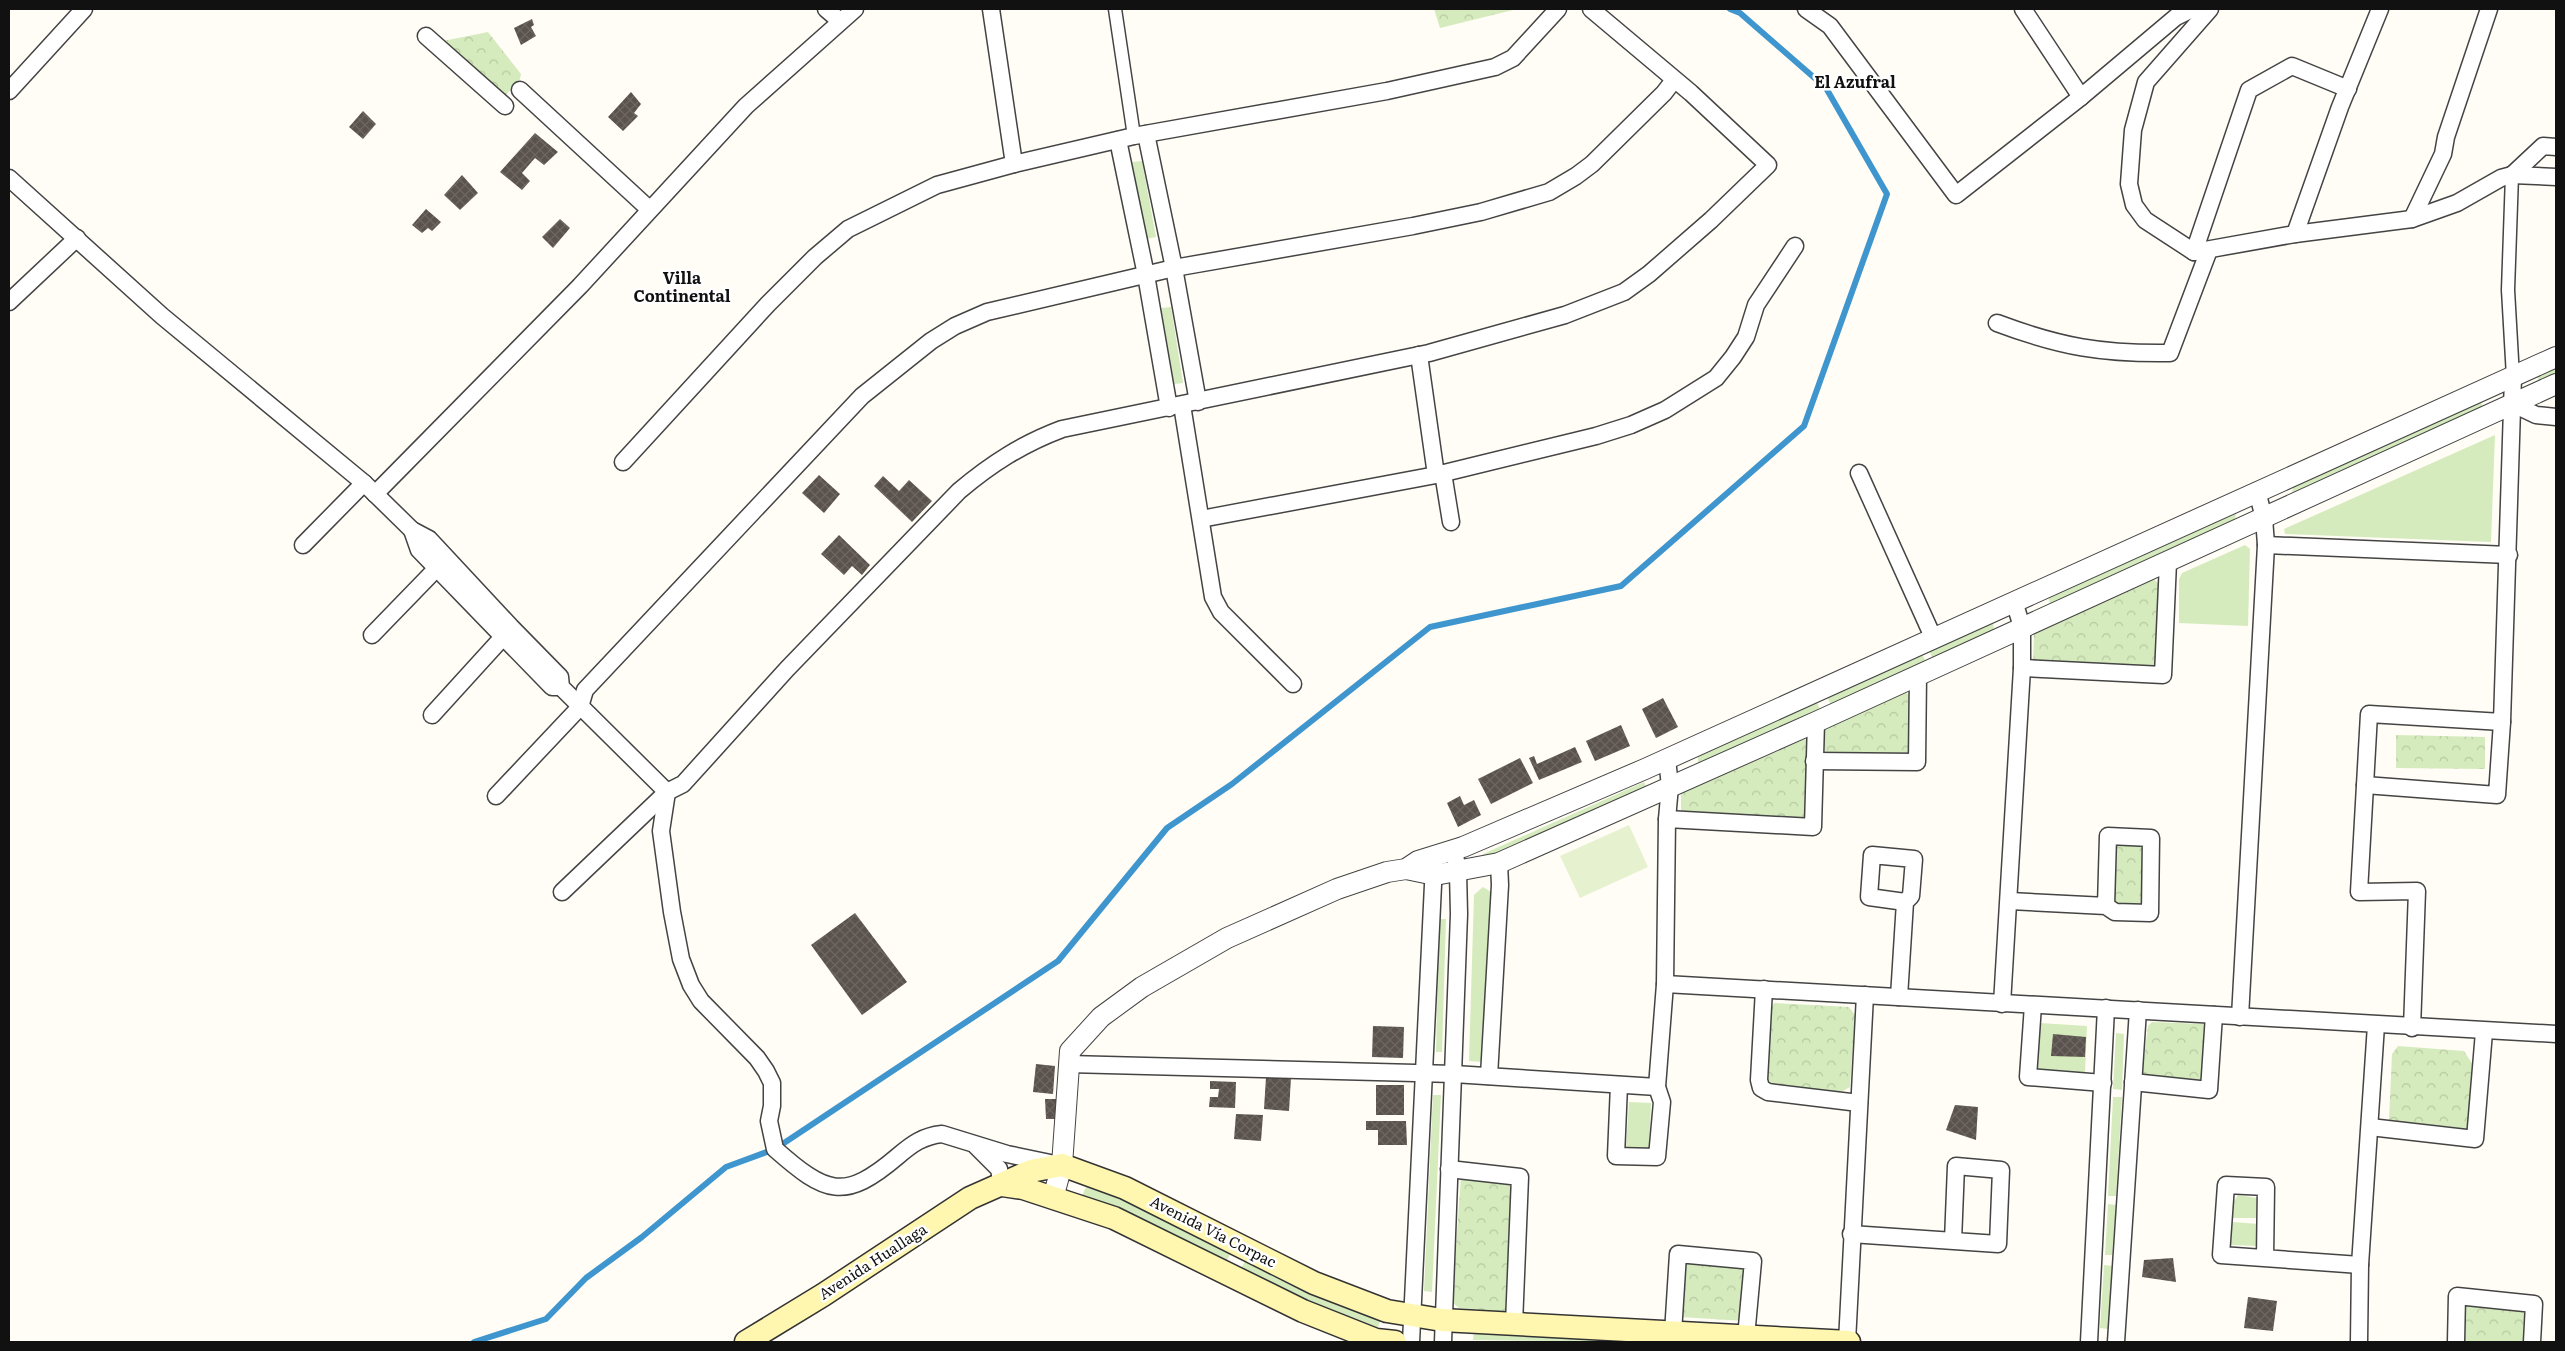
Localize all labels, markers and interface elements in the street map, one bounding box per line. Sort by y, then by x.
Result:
district label: El Azufral [1814,69,1896,93]
district label: Villa Continental [633,265,731,307]
street label: Avenida Vía Corpac [1147,1189,1281,1273]
street label: Avenida Huallaga [813,1216,932,1305]

